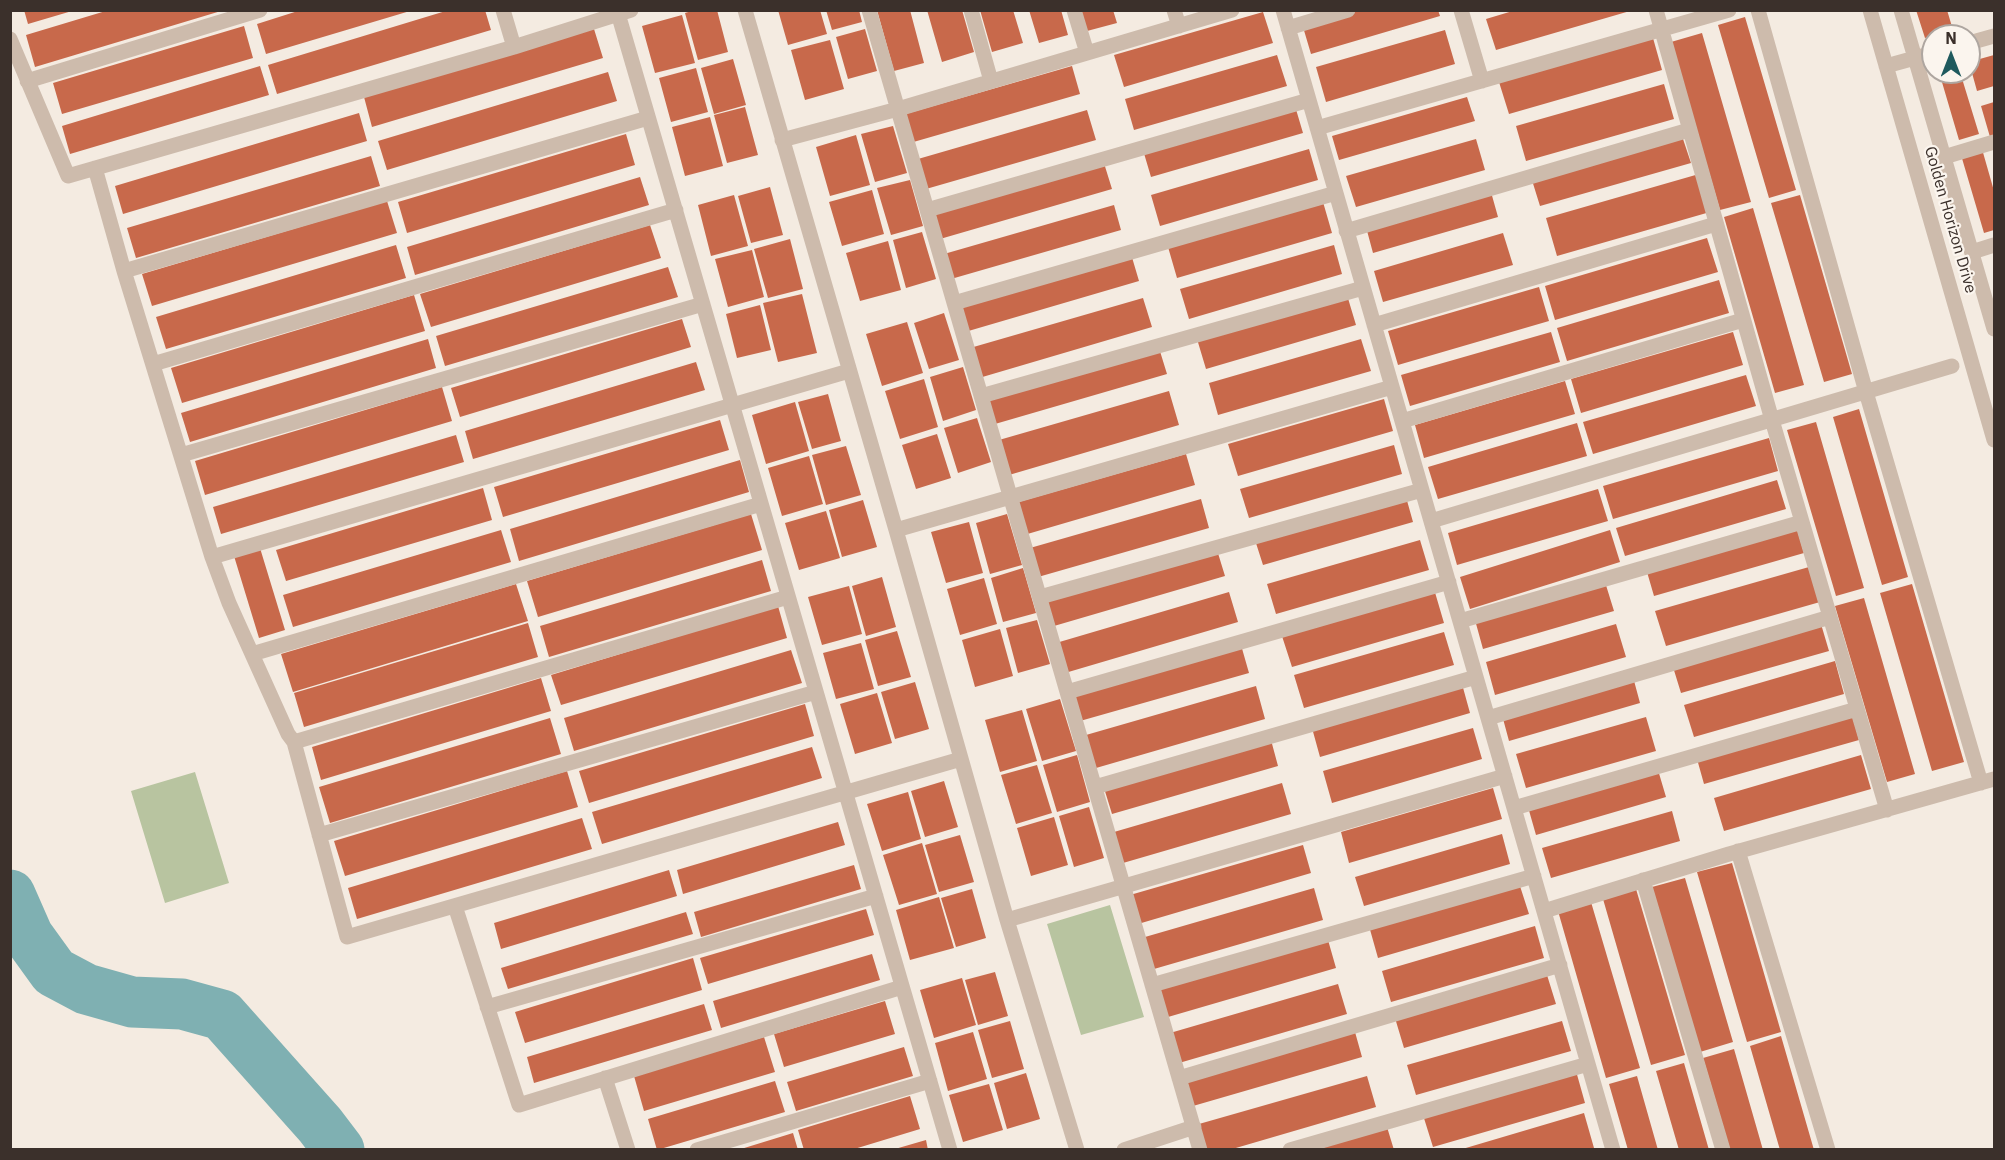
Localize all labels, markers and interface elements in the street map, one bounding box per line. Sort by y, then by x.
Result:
north arrow [1921,24,1981,84]
text: N [1945,28,1957,48]
street label: Golden Horizon Drive [1920,144,1980,296]

